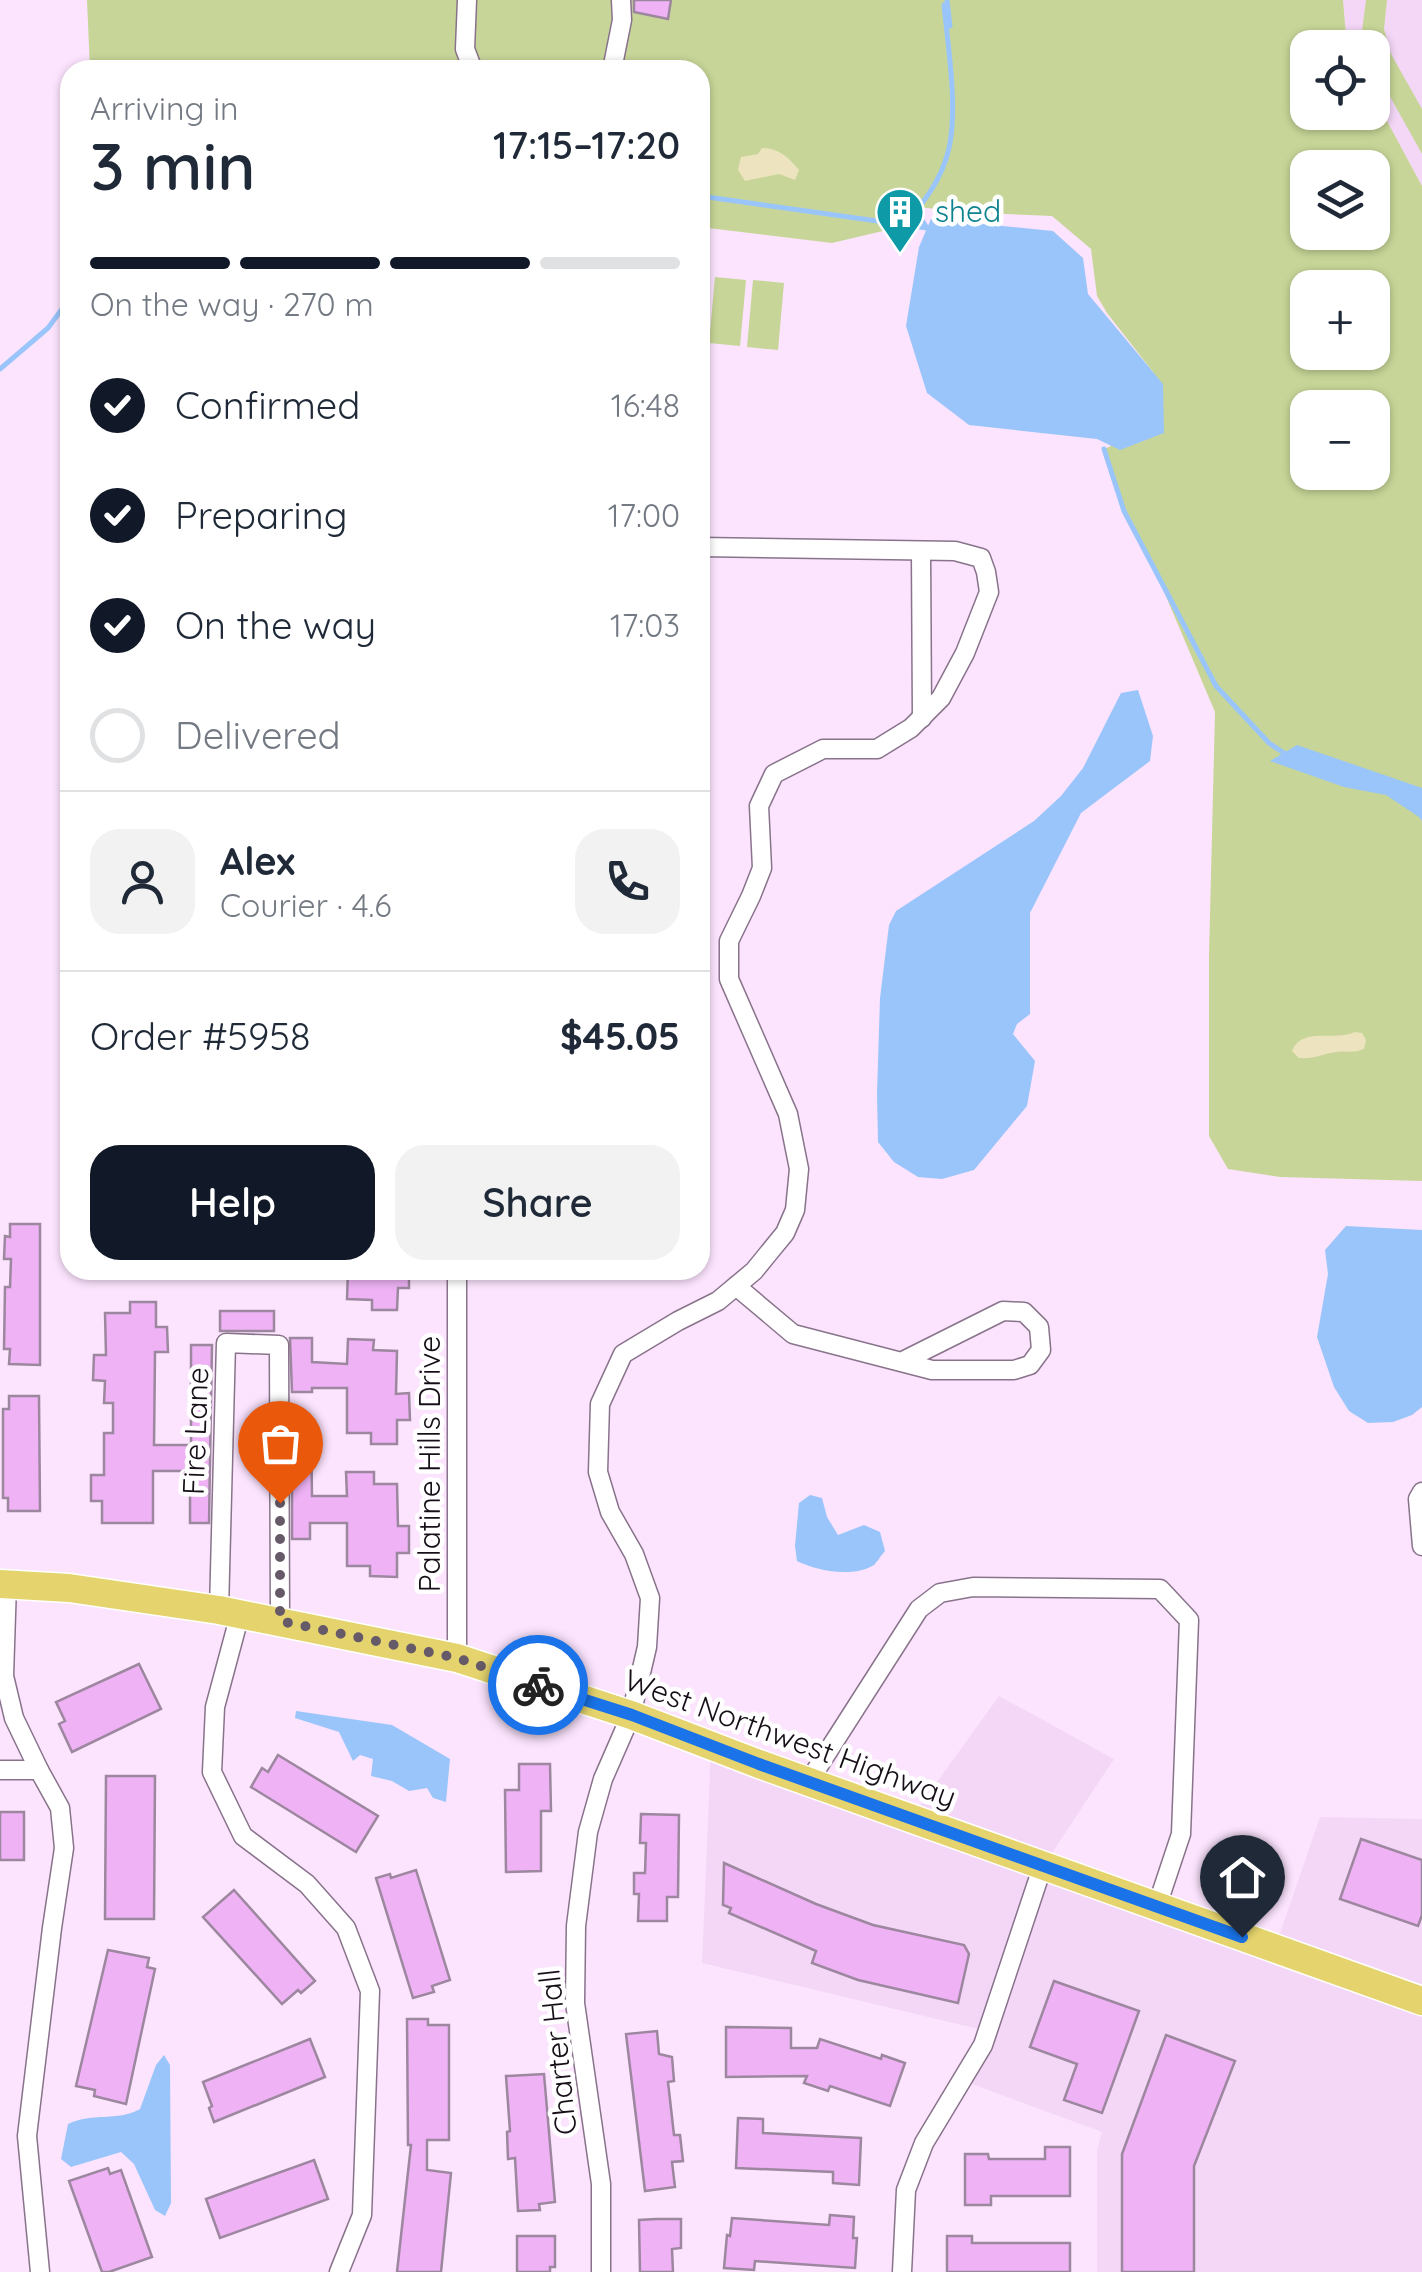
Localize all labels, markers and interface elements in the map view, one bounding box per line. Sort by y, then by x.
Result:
map controls [1290,30,1390,490]
button: locate [1290,30,1390,130]
text: Arriving in [90,88,239,128]
text: 17:15–17:20 [493,121,680,169]
text: 3 min [90,125,256,206]
button: layers [1290,150,1390,250]
building icon: shed [874,186,926,254]
place label: shed [935,192,1001,230]
button: + [1290,270,1390,370]
text: On the way · 270 m [90,284,374,324]
icon: check [90,378,145,433]
text: Confirmed [175,381,360,429]
text: 16:48 [611,385,680,425]
button: − [1290,390,1390,490]
icon: check [90,488,145,543]
text: Preparing [175,491,347,539]
text: 17:00 [608,495,680,535]
icon: check [90,598,145,653]
text: On the way [175,601,376,649]
text: 17:03 [610,605,680,645]
text: Delivered [175,711,341,759]
button: person [90,829,195,934]
button: phone [575,829,680,934]
text: Alex [220,837,295,885]
text: Courier · 4.6 [220,885,392,925]
text: Order #5958 [90,1012,310,1060]
text: $45.05 [560,1012,680,1060]
button: Help [90,1145,375,1260]
button: Share [395,1145,680,1260]
street label: Palatine Hills Drive [410,1336,448,1592]
street label: Fire Lane [174,1366,216,1496]
pin [238,1401,323,1504]
icon: bag [253,1416,308,1471]
courier [488,1635,588,1735]
icon: bike [511,1658,566,1713]
street label: West Northwest Highway [619,1660,961,1816]
pin [1200,1835,1285,1938]
icon: home [1215,1850,1270,1905]
street label: Charter Hall [529,1967,585,2137]

